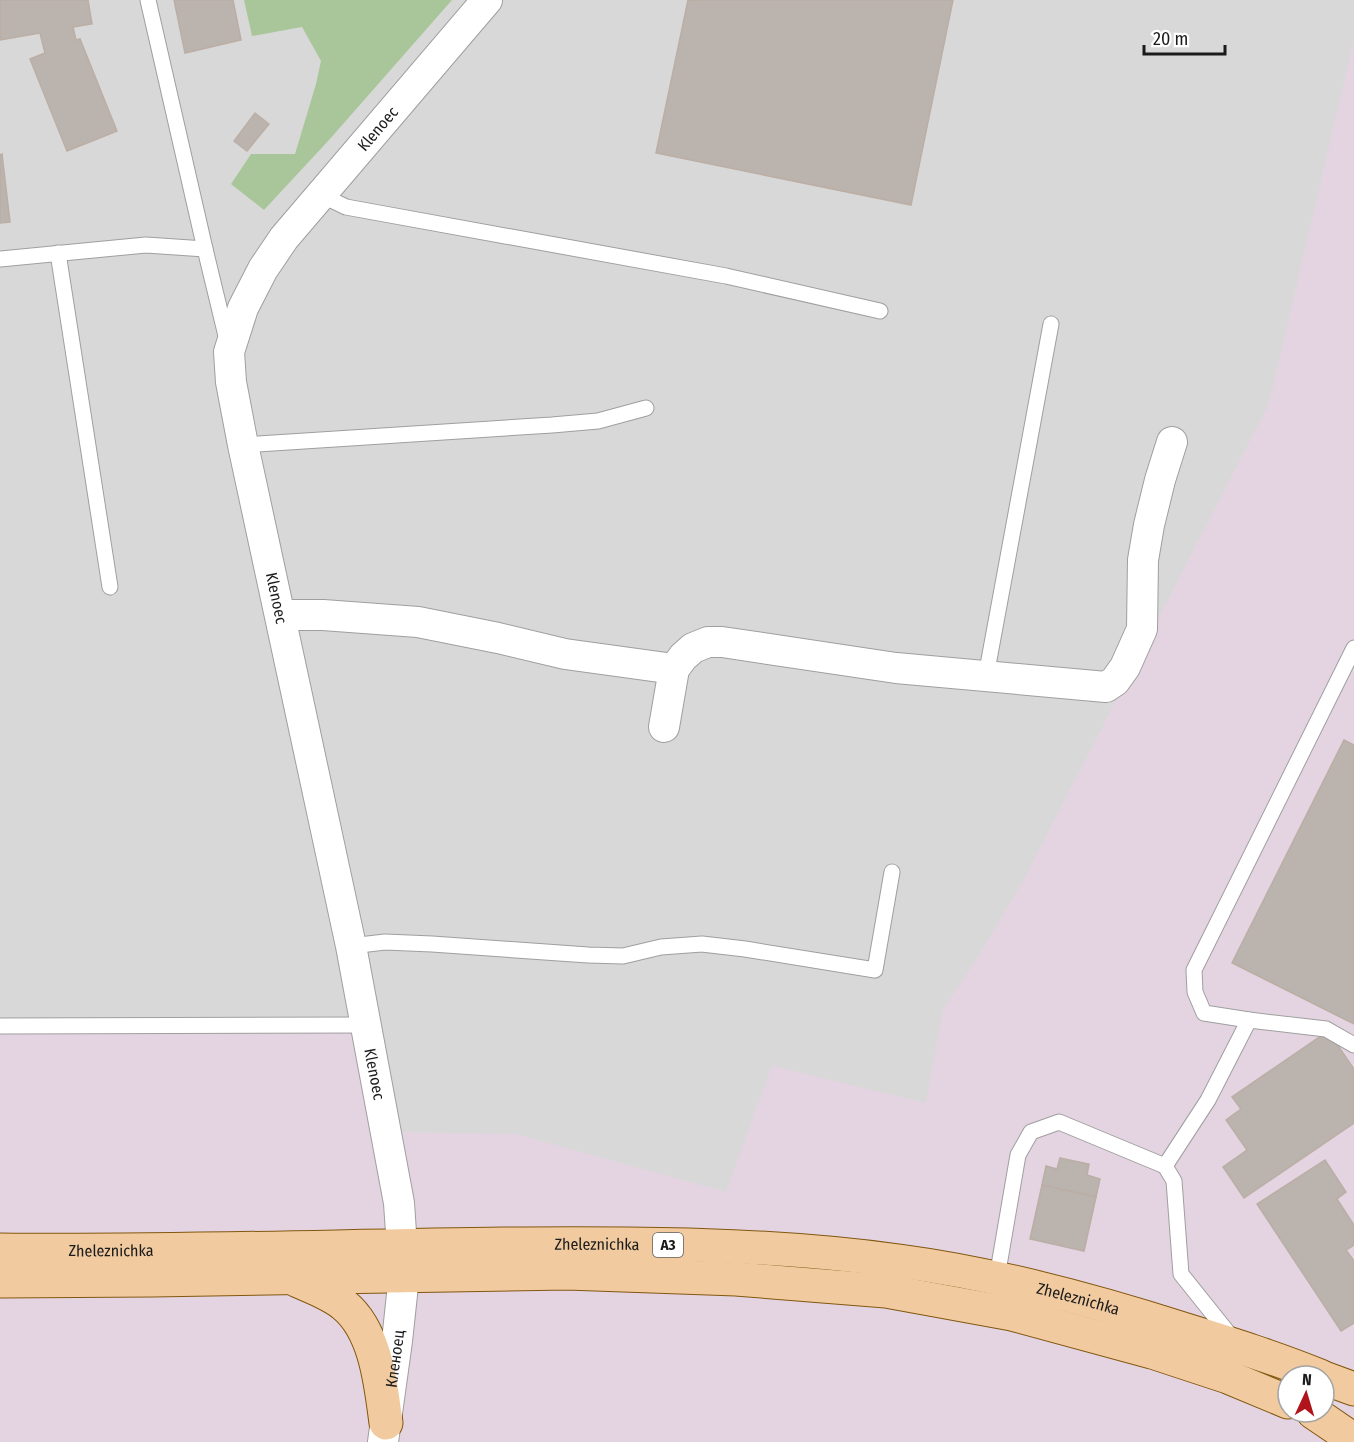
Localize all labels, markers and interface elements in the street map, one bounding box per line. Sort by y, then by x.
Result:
scale bar [1144,18,1225,56]
text: 20 m [1153,28,1188,50]
street label: Klenoec [354,103,402,155]
street label: Klenoec [262,571,291,626]
street label: Klenoec [360,1047,389,1102]
road number: A3 [653,1233,683,1257]
street label: Zheleznichka [554,1235,640,1254]
street label: Zheleznichka [68,1241,154,1260]
street label: Zheleznichka [1035,1279,1122,1319]
street label: Кленоец [382,1329,408,1389]
north arrow [1276,1364,1336,1424]
text: N [1302,1370,1312,1389]

